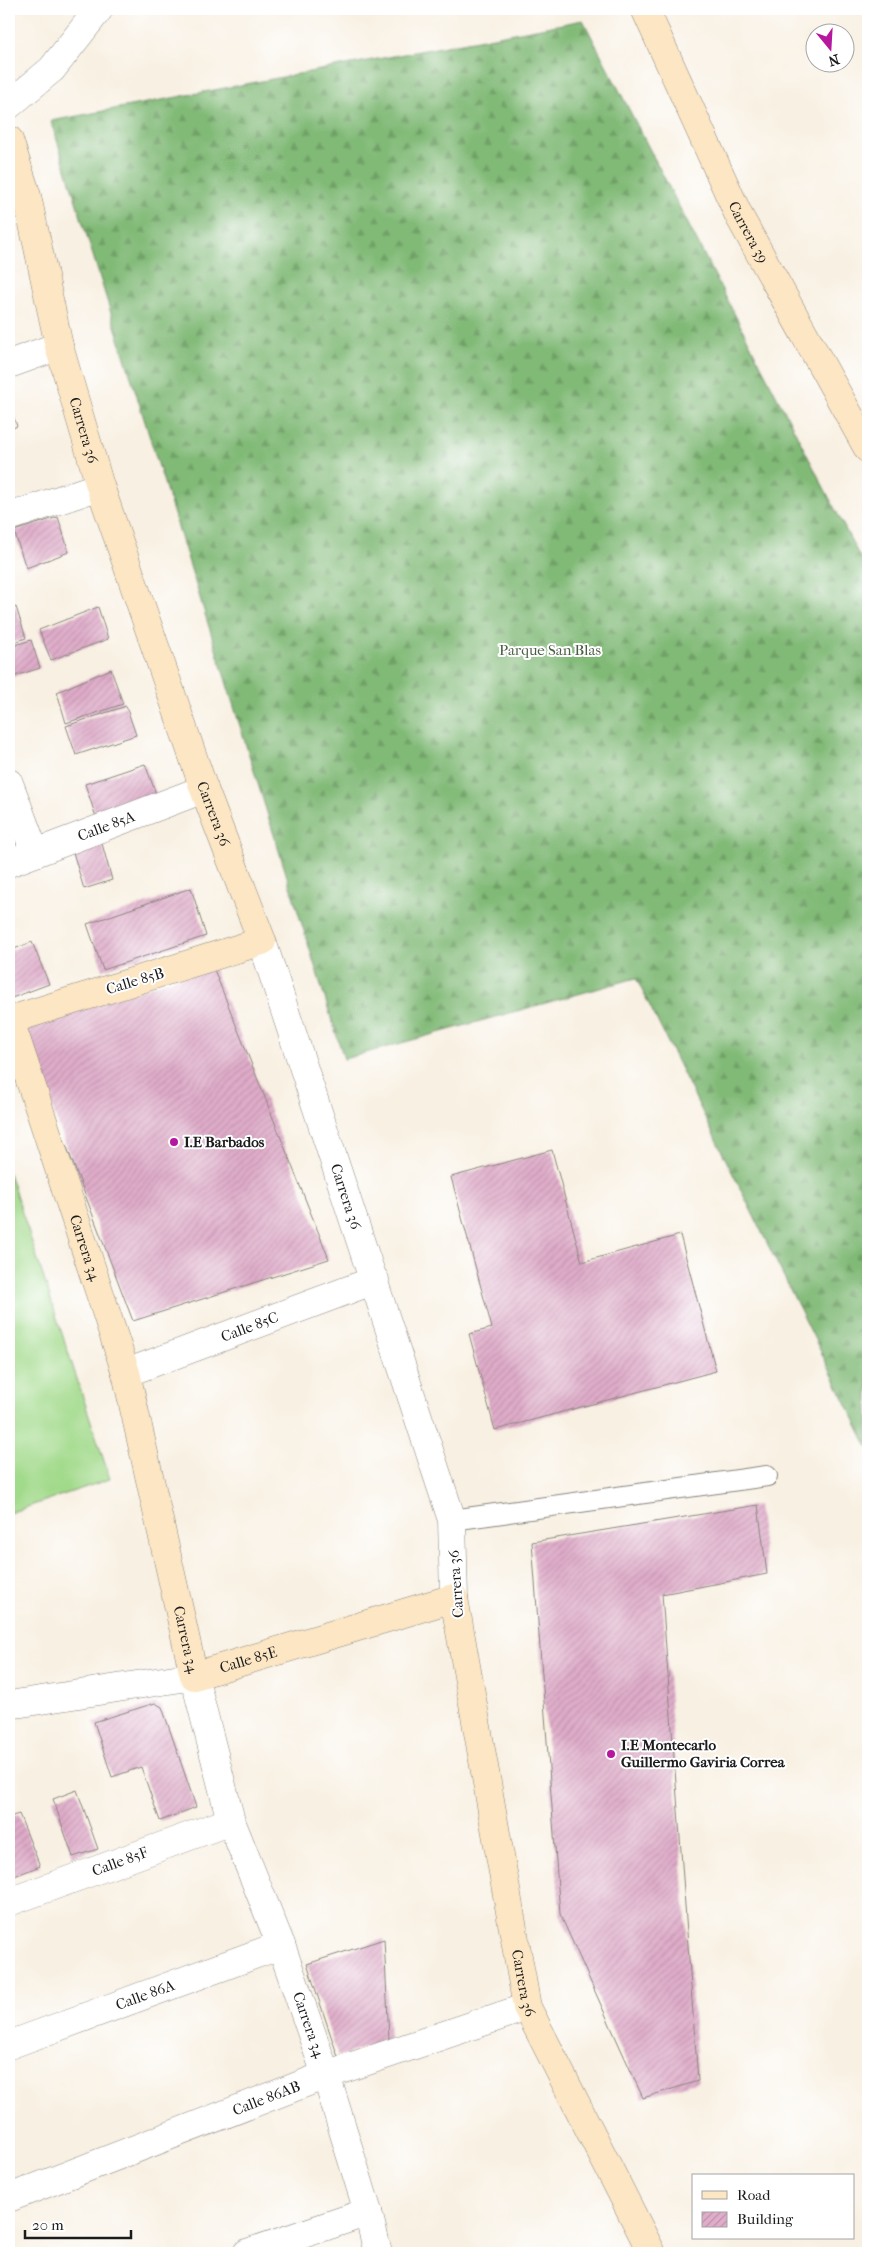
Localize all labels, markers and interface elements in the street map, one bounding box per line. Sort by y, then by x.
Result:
north arrow [804,22,854,72]
text: N [826,50,842,70]
street label: Carrera 39 [725,198,772,266]
street label: Carrera 36 [65,395,102,466]
park label: Parque San Blas [499,641,601,659]
street label: Carrera 36 [193,779,234,850]
street label: Calle 85A [75,807,138,845]
street label: Calle 85B [104,964,166,998]
place label: I.E Barbados [184,1133,265,1151]
marker: I.E Barbados [168,1136,180,1148]
street label: Carrera 36 [327,1161,365,1233]
street label: Carrera 34 [66,1212,104,1284]
street label: Calle 85C [218,1308,281,1346]
street label: Carrera 36 [445,1549,467,1619]
street label: Carrera 34 [170,1604,202,1676]
street label: Calle 85E [217,1643,279,1677]
place label: I.E Montecarlo Guillermo Gaviria Correa [621,1736,786,1771]
marker: I.E Montecarlo Guillermo Gaviria Correa [605,1748,617,1760]
street label: Calle 85F [90,1843,150,1880]
street label: Carrera 36 [508,1948,540,2021]
street label: Calle 86A [113,1976,177,2014]
street label: Carrera 34 [289,1989,329,2061]
street label: Calle 86AB [230,2077,303,2119]
legend [692,2174,854,2240]
text: Road [737,2186,771,2204]
scale bar [25,2207,131,2239]
text: Building [737,2210,794,2228]
text: 20 m [32,2216,64,2234]

